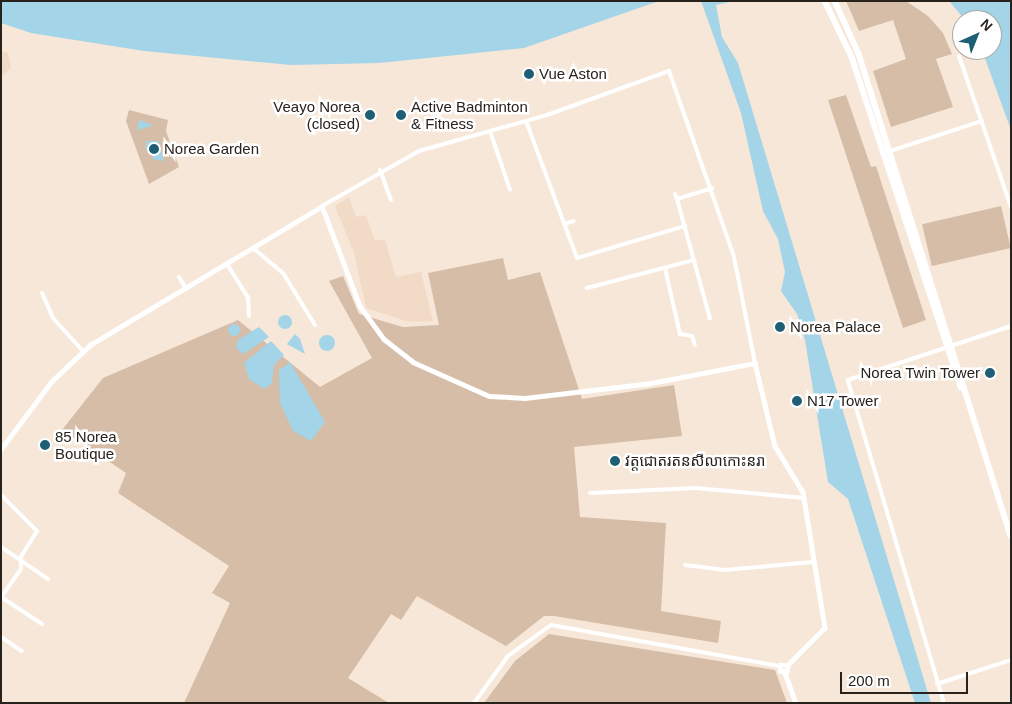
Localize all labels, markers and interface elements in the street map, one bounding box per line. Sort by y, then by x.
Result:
north arrow [952,10,1002,60]
text: N [978,16,996,34]
place label: Vue Aston [539,65,608,83]
marker: Vue Aston [523,68,535,80]
place label: Veayo Norea (closed) [273,97,360,132]
place label: Active Badminton & Fitness [411,97,528,132]
marker: Veayo Norea (closed) [364,109,376,121]
marker: Active Badminton & Fitness [395,109,407,121]
place label: Norea Garden [164,140,259,158]
marker: Norea Garden [148,143,160,155]
place label: Norea Palace [790,318,881,336]
marker: Norea Palace [774,321,786,333]
place label: Norea Twin Tower [860,364,980,382]
marker: Norea Twin Tower [984,367,996,379]
place label: N17 Tower [807,392,879,410]
marker: N17 Tower [791,395,803,407]
place label: 85 Norea Boutique [55,427,117,462]
marker: 85 Norea Boutique [39,439,51,451]
place label: វត្តជោតរតនសីលាកោះនរា [625,452,765,470]
marker: វត្តជោតរតនសីលាកោះនរា [609,455,621,467]
scale bar [842,662,970,694]
text: 200 m [848,672,890,689]

